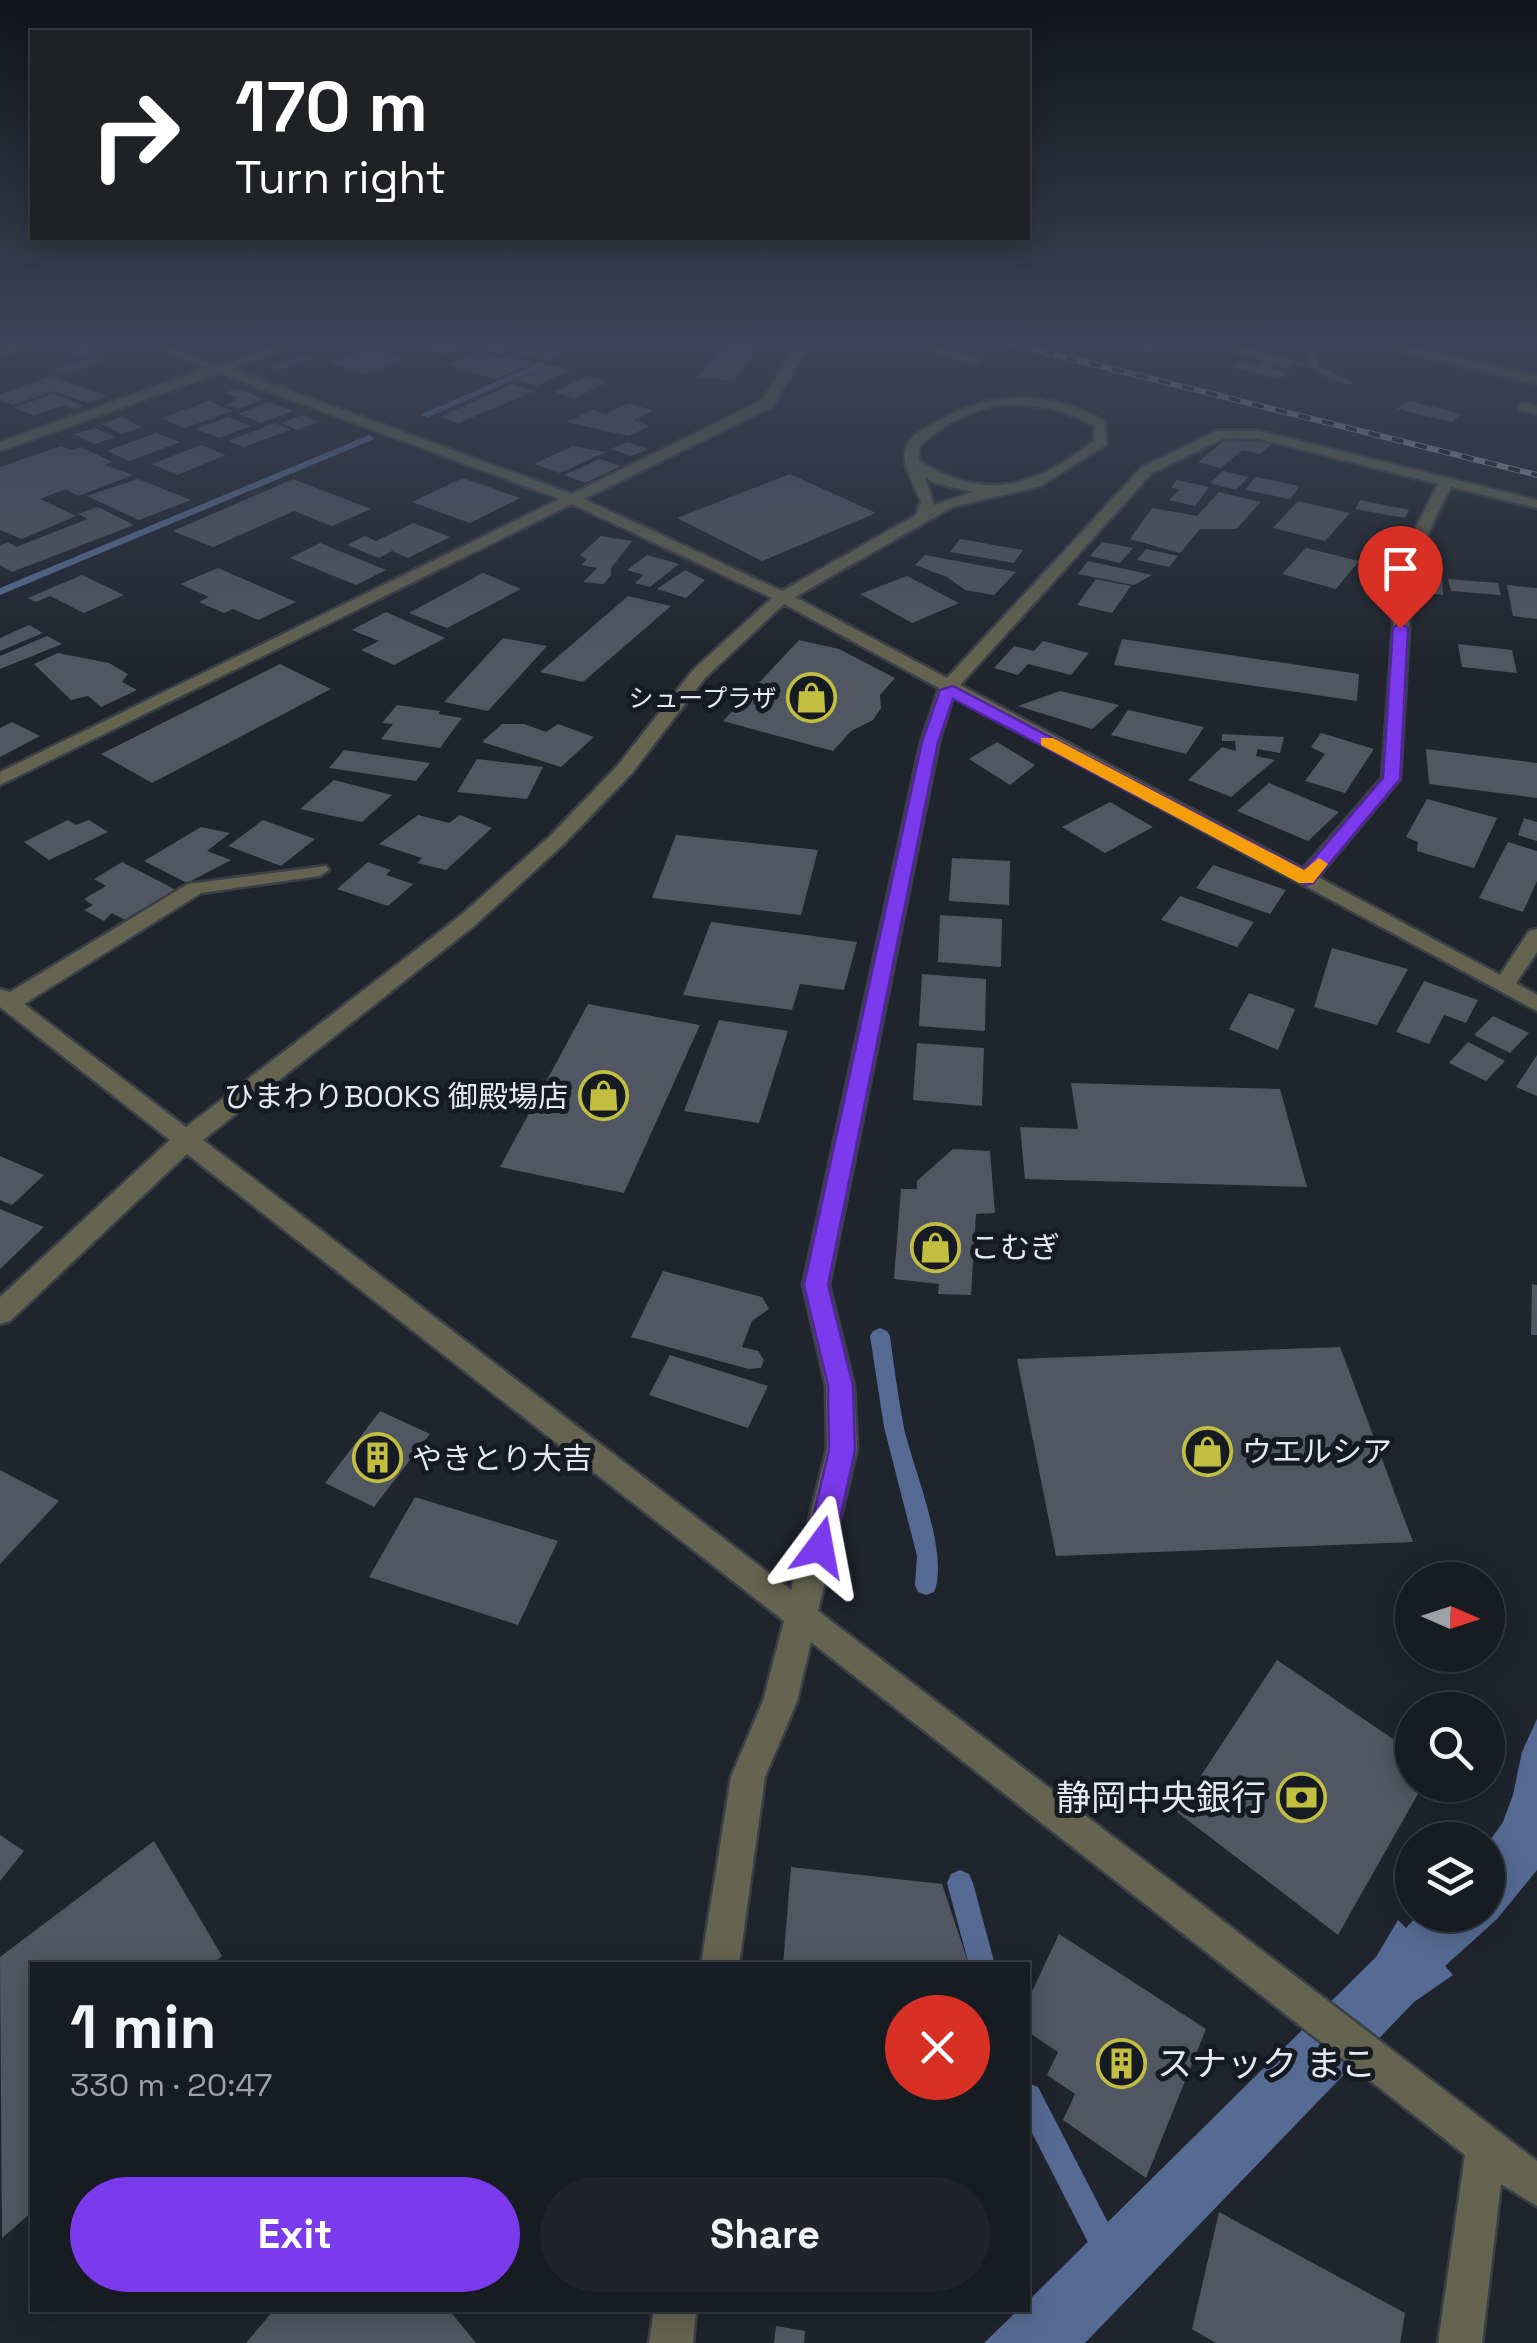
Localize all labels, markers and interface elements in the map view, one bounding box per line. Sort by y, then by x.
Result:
text: 170 m [235,62,428,151]
icon: right [70,70,200,200]
text: Turn right [235,149,446,206]
pin [1358,526,1443,629]
icon: arrive [1373,541,1428,596]
shop icon: シュープラザ [786,672,838,724]
place label: シュープラザ [628,682,777,714]
shop icon: ひまわりBOOKS 御殿場店 [577,1070,629,1122]
place label: ひまわりBOOKS 御殿場店 [224,1077,568,1116]
shop icon: こむぎ [909,1221,961,1273]
place label: こむぎ [970,1228,1060,1267]
shop icon: ウエルシア [1181,1425,1233,1477]
building icon: やきとり大吉 [351,1432,403,1484]
place label: ウエルシア [1242,1432,1392,1471]
place label: やきとり大吉 [412,1439,592,1478]
position arrow [768,1495,872,1599]
north arrow [1395,1562,1505,1672]
map controls [1395,1562,1505,1932]
button: search [1395,1692,1505,1802]
bank icon: 静岡中央銀行 [1275,1772,1327,1824]
place label: 静岡中央銀行 [1056,1776,1266,1820]
button: layers [1395,1822,1505,1932]
text: 1 min [70,1989,217,2066]
button: close [885,1995,990,2100]
building icon: スナック まこ [1096,2038,1148,2090]
place label: スナック まこ [1157,2042,1376,2086]
text: 330 m · 20:47 [70,2065,272,2105]
button: Exit [70,2177,520,2292]
button: Share [540,2177,990,2292]

